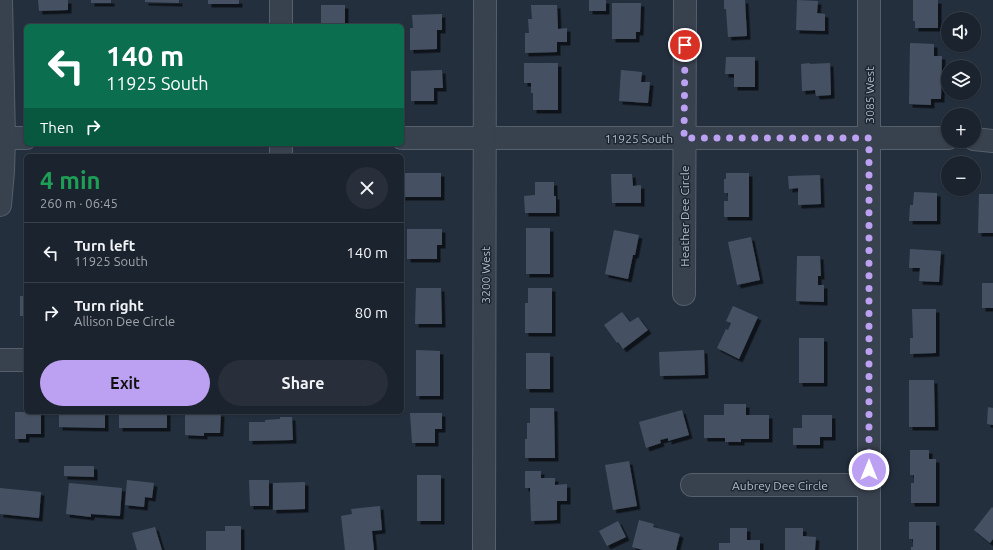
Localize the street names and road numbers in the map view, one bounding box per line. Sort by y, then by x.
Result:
street label: 3085 West [863,66,876,124]
street label: 11925 South [605,132,673,145]
street label: Heather Dee Circle [678,165,691,267]
street label: 3200 West [479,246,492,304]
street label: Aubrey Dee Circle [732,479,828,492]

